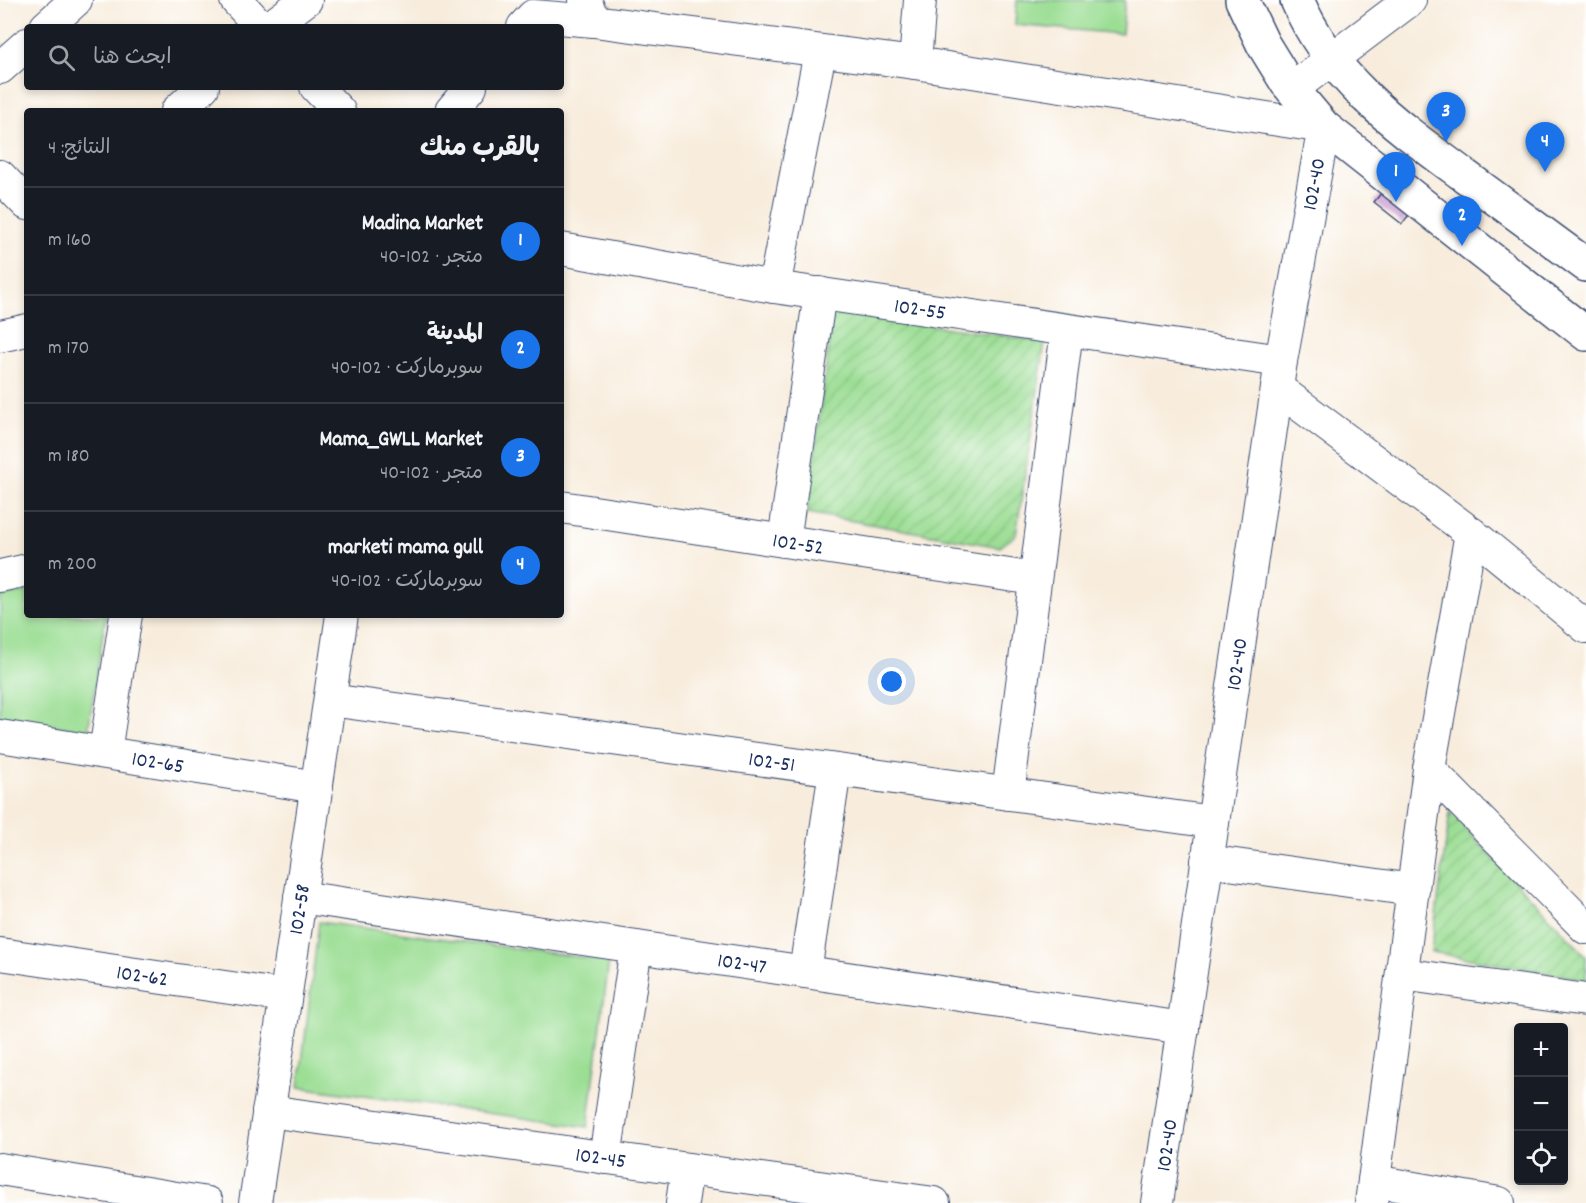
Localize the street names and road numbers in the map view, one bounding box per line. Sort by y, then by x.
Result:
street label: 102-40 [1297,156,1335,213]
street label: 102-55 [892,293,948,330]
street label: 102-52 [770,527,825,565]
street label: 102-40 [1220,636,1257,693]
street label: 102-65 [129,745,186,783]
street label: 102-51 [746,746,797,782]
street label: 102-58 [283,882,320,937]
street label: 102-47 [715,947,768,984]
street label: 102-62 [114,959,170,997]
street label: 102-40 [1150,1117,1187,1174]
street label: 102-45 [573,1142,628,1178]

